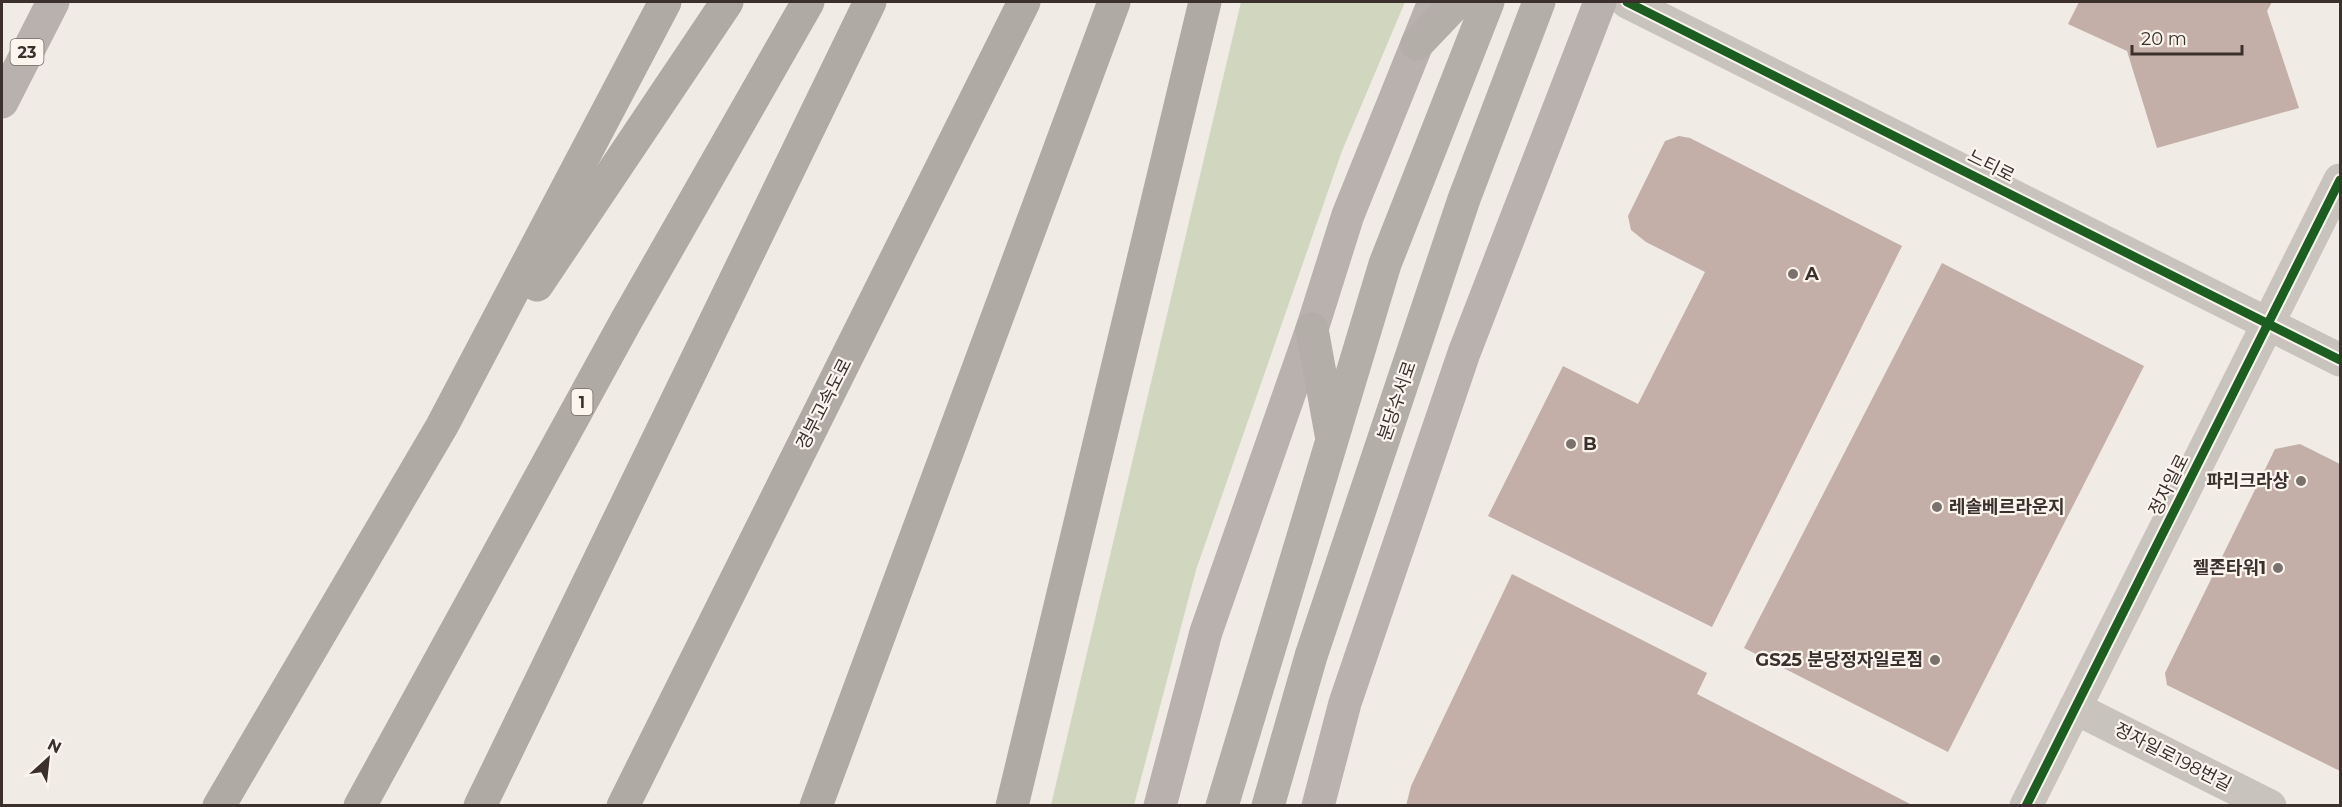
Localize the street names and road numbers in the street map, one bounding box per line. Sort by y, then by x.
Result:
road number: 23 [10,39,44,65]
street label: 느티로 [1964,145,2018,187]
street label: 경부고속도로 [792,355,856,453]
street label: 분당수서로 [1373,358,1421,444]
road number: 1 [572,389,592,415]
street label: 정자일로 [2144,450,2194,520]
street label: 정자일로198번길 [2111,718,2235,796]

